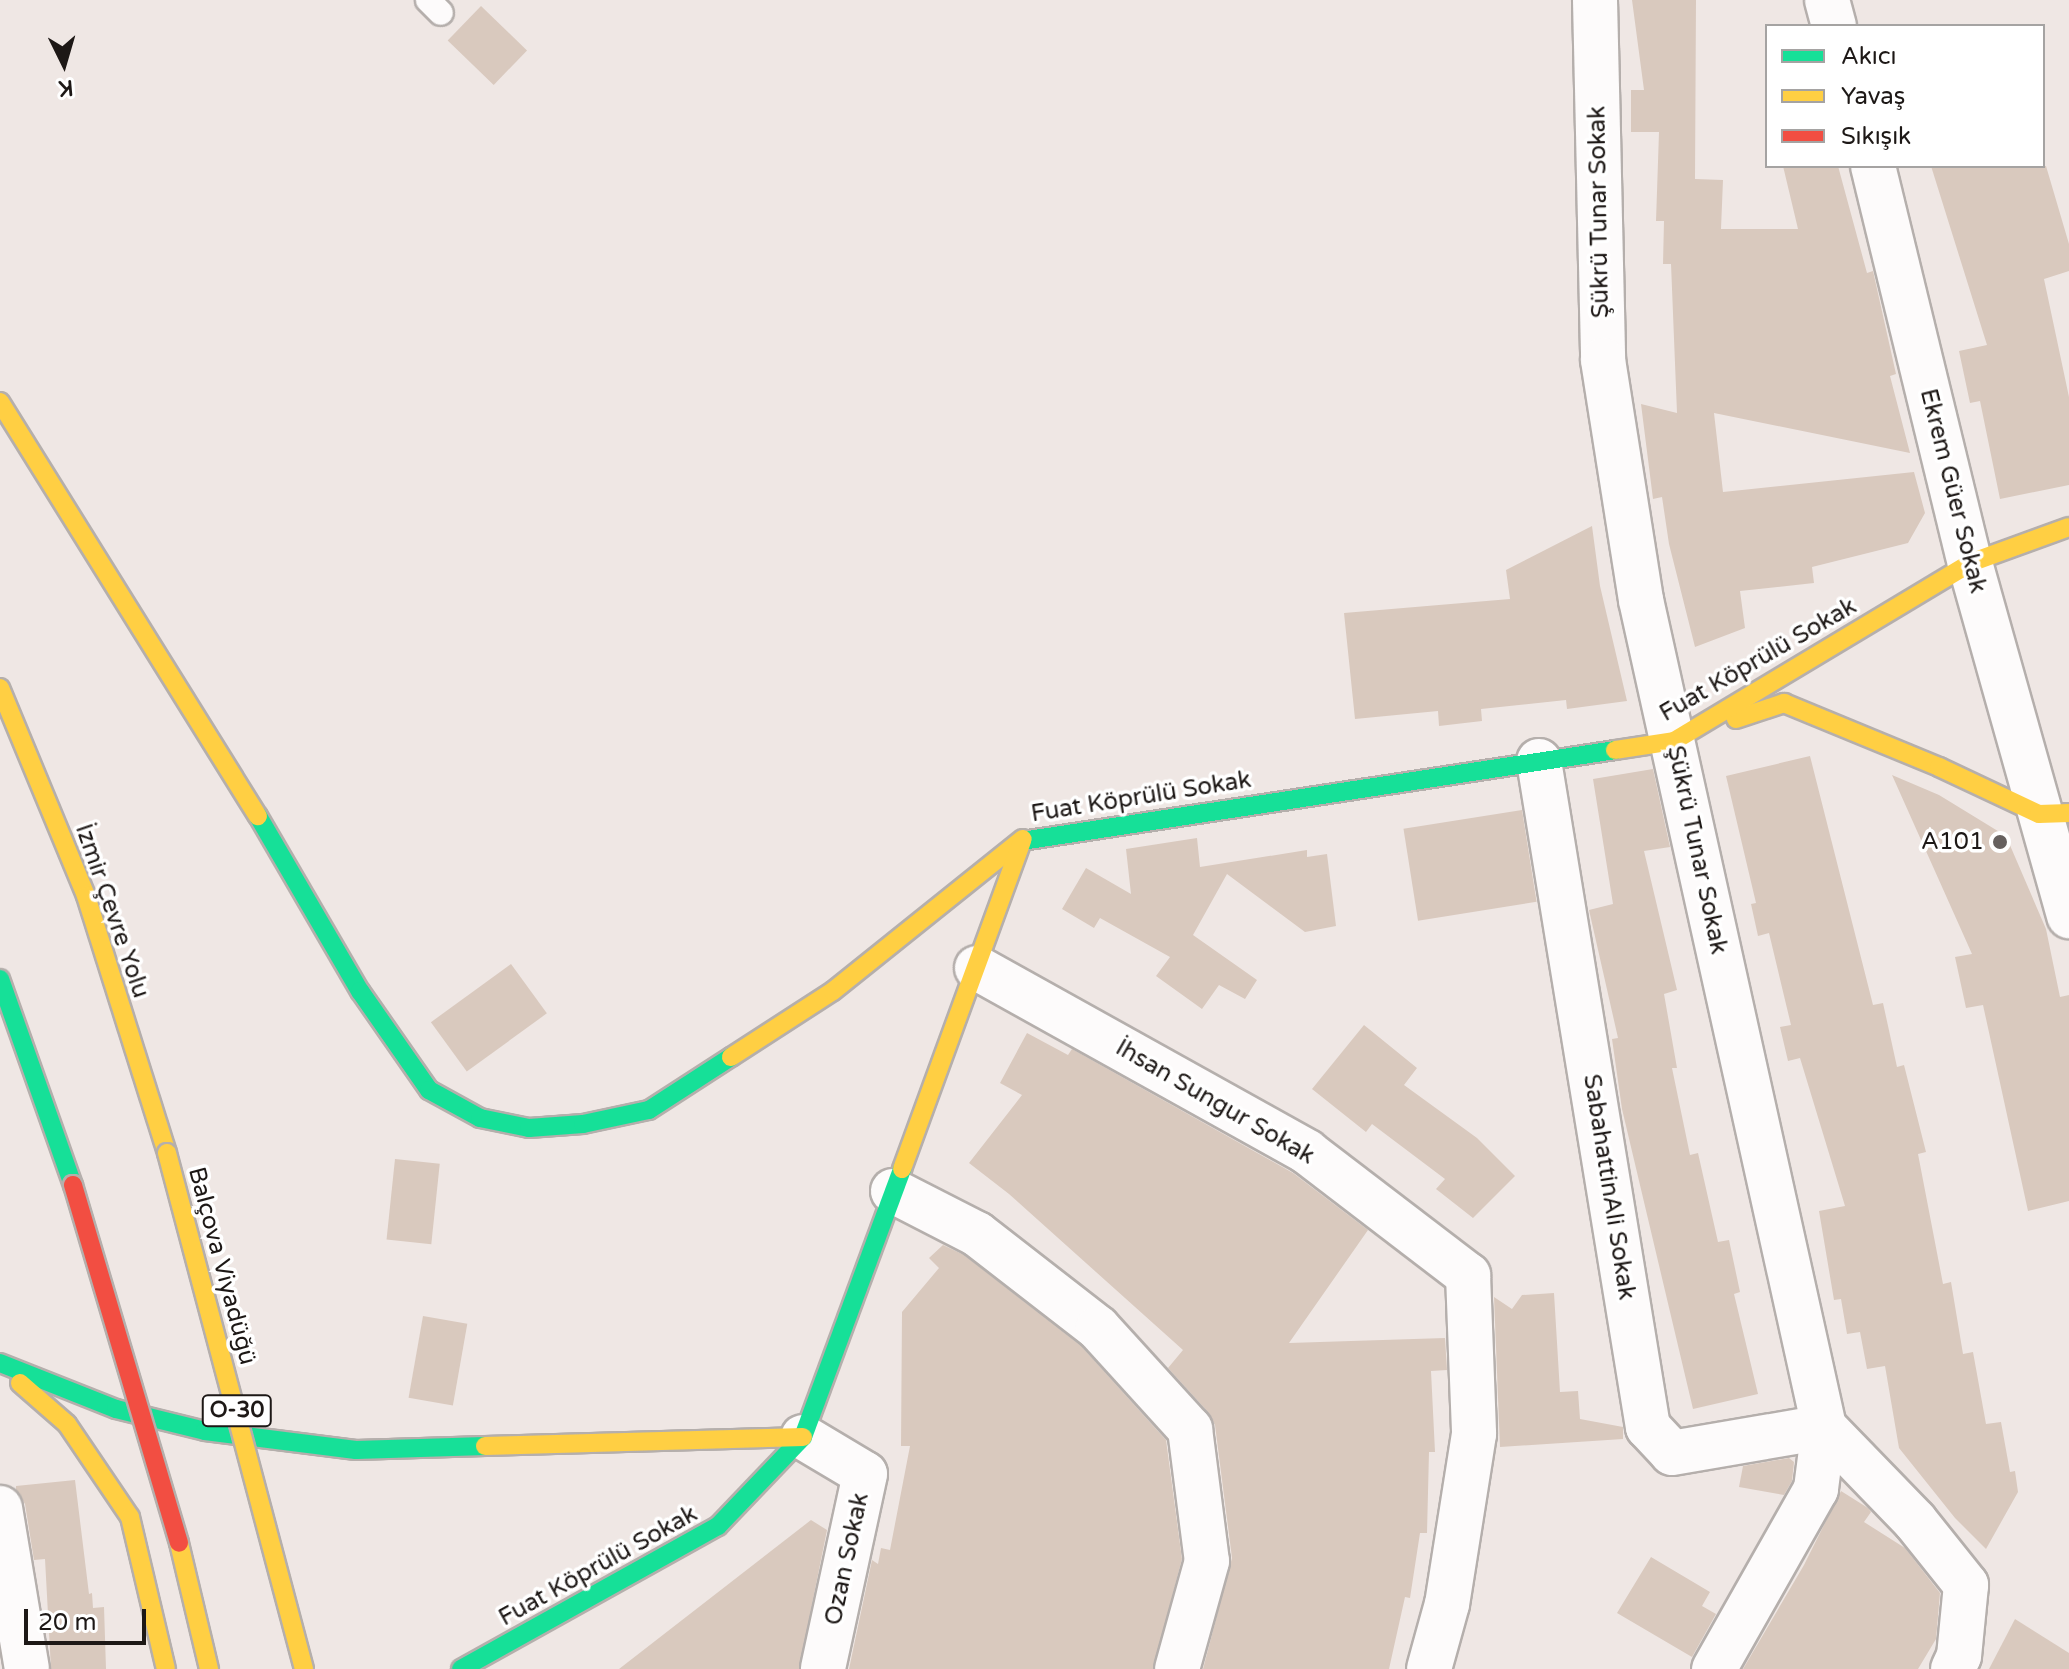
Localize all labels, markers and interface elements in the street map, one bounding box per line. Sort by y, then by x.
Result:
north arrow [24,24,104,104]
legend [1765,24,2045,168]
text: Akıcı [1841,42,1897,71]
text: K [58,74,75,102]
text: Yavaş [1841,82,1905,111]
street label: Şükrü Tunar Sokak [1583,106,1615,318]
text: Sıkışık [1841,122,1911,151]
street label: Ekrem Güer Sokak [1914,386,1992,596]
street label: Fuat Köprülü Sokak [1655,592,1861,728]
street label: Şükrü Tunar Sokak [1661,743,1733,957]
street label: Fuat Köprülü Sokak [1029,765,1253,829]
street label: İzmir Çevre Yolu [69,820,155,1002]
place label: A101 [1921,828,1984,856]
marker: A101 [1991,833,2009,851]
street label: İhsan Sungur Sokak [1110,1033,1320,1171]
street label: SabahattinAli Sokak [1577,1072,1641,1302]
street label: Balçova Viyadüğü [182,1164,262,1368]
road number: O-30 [201,1393,273,1429]
street label: Ozan Sokak [819,1490,875,1628]
street label: Fuat Köprülü Sokak [494,1500,702,1632]
scale bar [28,1593,150,1643]
text: 20 m [38,1608,96,1637]

